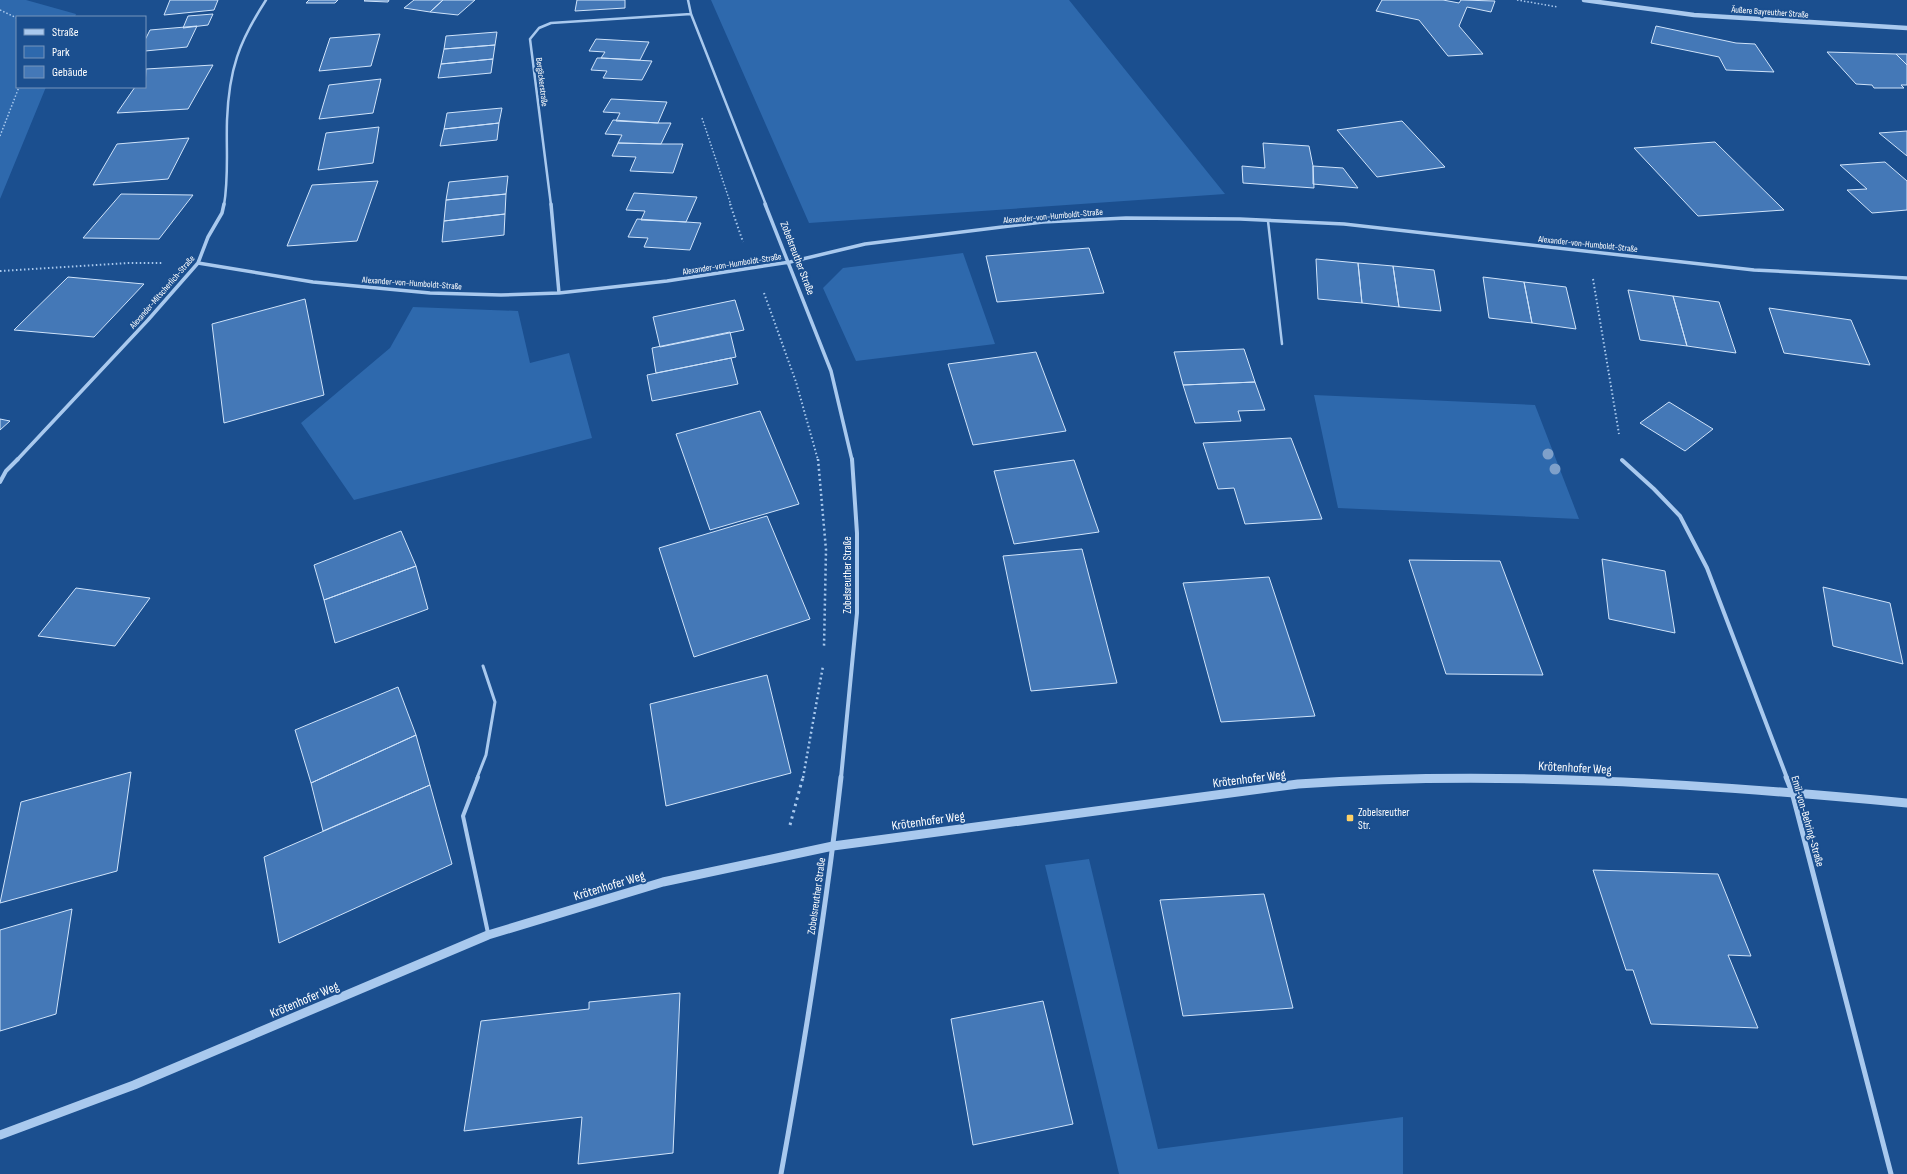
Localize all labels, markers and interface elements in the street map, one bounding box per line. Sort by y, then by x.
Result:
street label: Äußere Bayreuther Straße [1730,4,1809,21]
legend [16,16,146,88]
text: Straße [52,25,79,40]
text: Park [52,45,70,60]
street label: Bergäckerstraße [533,57,550,107]
text: Gebäude [52,65,87,80]
street label: Alexander-von-Humboldt-Straße [1002,207,1104,226]
street label: Zobelsreuther Straße [778,220,818,297]
street label: Alexander-von-Humboldt-Straße [1537,234,1639,255]
street label: Alexander-von-Humboldt-Straße [681,251,783,278]
street label: Alexander-Mitscherlich-Straße [127,253,198,332]
street label: Alexander-von-Humboldt-Straße [361,274,463,293]
street label: Zobelsreuther Straße [841,536,854,614]
street label: Krötenhofer Weg [1538,758,1612,778]
street label: Krötenhofer Weg [1212,767,1287,791]
street label: Emil-von-Behring-Straße [1788,774,1827,868]
place label: Zobelsreuther Str. [1358,806,1410,832]
street label: Krötenhofer Weg [891,808,966,834]
marker: Zobelsreuther Str. [1345,813,1355,823]
street label: Zobelsreuther Straße [805,857,828,935]
street label: Krötenhofer Weg [572,868,647,904]
street label: Krötenhofer Weg [267,978,341,1022]

